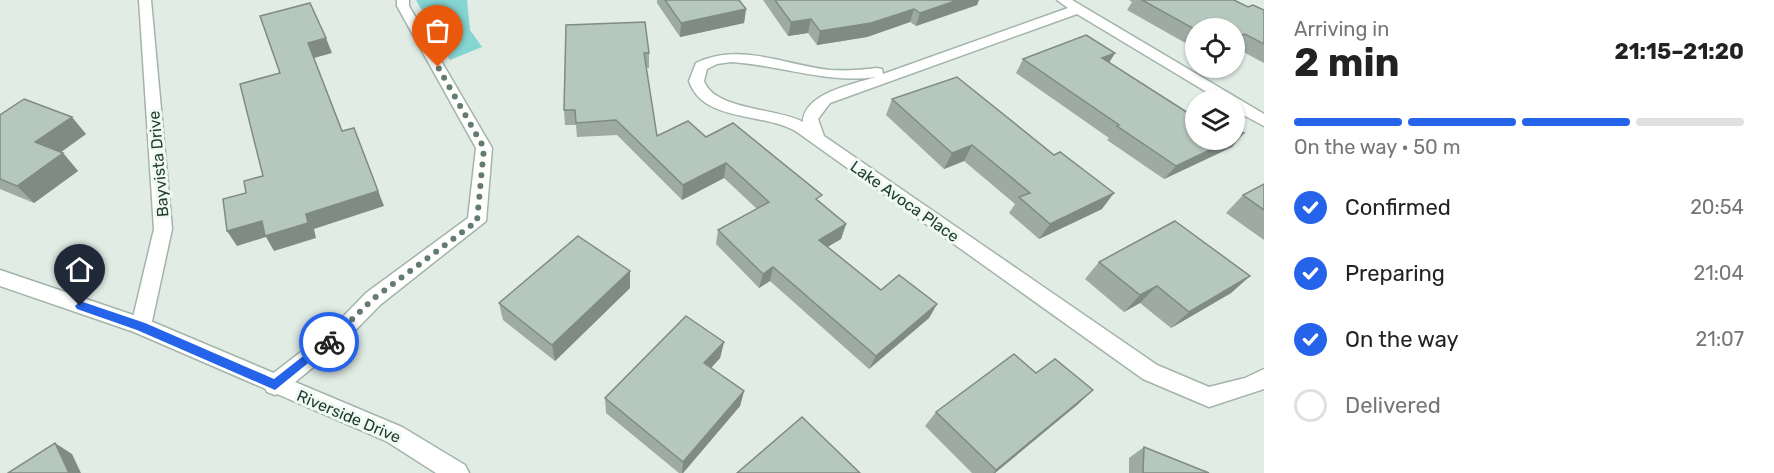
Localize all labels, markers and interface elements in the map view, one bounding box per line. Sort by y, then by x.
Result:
pin [412,5,463,67]
icon: bag [421,14,454,47]
text: Arriving in [1294,17,1389,41]
map controls [1185,18,1245,150]
button: locate [1185,18,1245,78]
text: 21:15–21:20 [1614,38,1744,65]
text: 2 min [1294,40,1400,86]
button: layers [1185,90,1245,150]
street label: Bayvista Drive [144,110,173,218]
text: On the way · 50 m [1294,135,1461,159]
street label: Lake Avoca Place [847,157,963,246]
icon: check [1294,191,1327,224]
text: Confirmed [1345,194,1451,221]
text: 20:54 [1690,195,1744,219]
pin [54,244,105,306]
icon: home [63,253,96,286]
icon: check [1294,257,1327,290]
text: Preparing [1345,260,1445,287]
text: 21:04 [1693,261,1744,285]
courier [299,312,359,372]
icon: check [1294,323,1327,356]
icon: bike [313,326,346,359]
text: On the way [1345,326,1459,353]
text: 21:07 [1696,327,1744,351]
street label: Riverside Drive [294,386,404,447]
text: Delivered [1345,392,1441,419]

